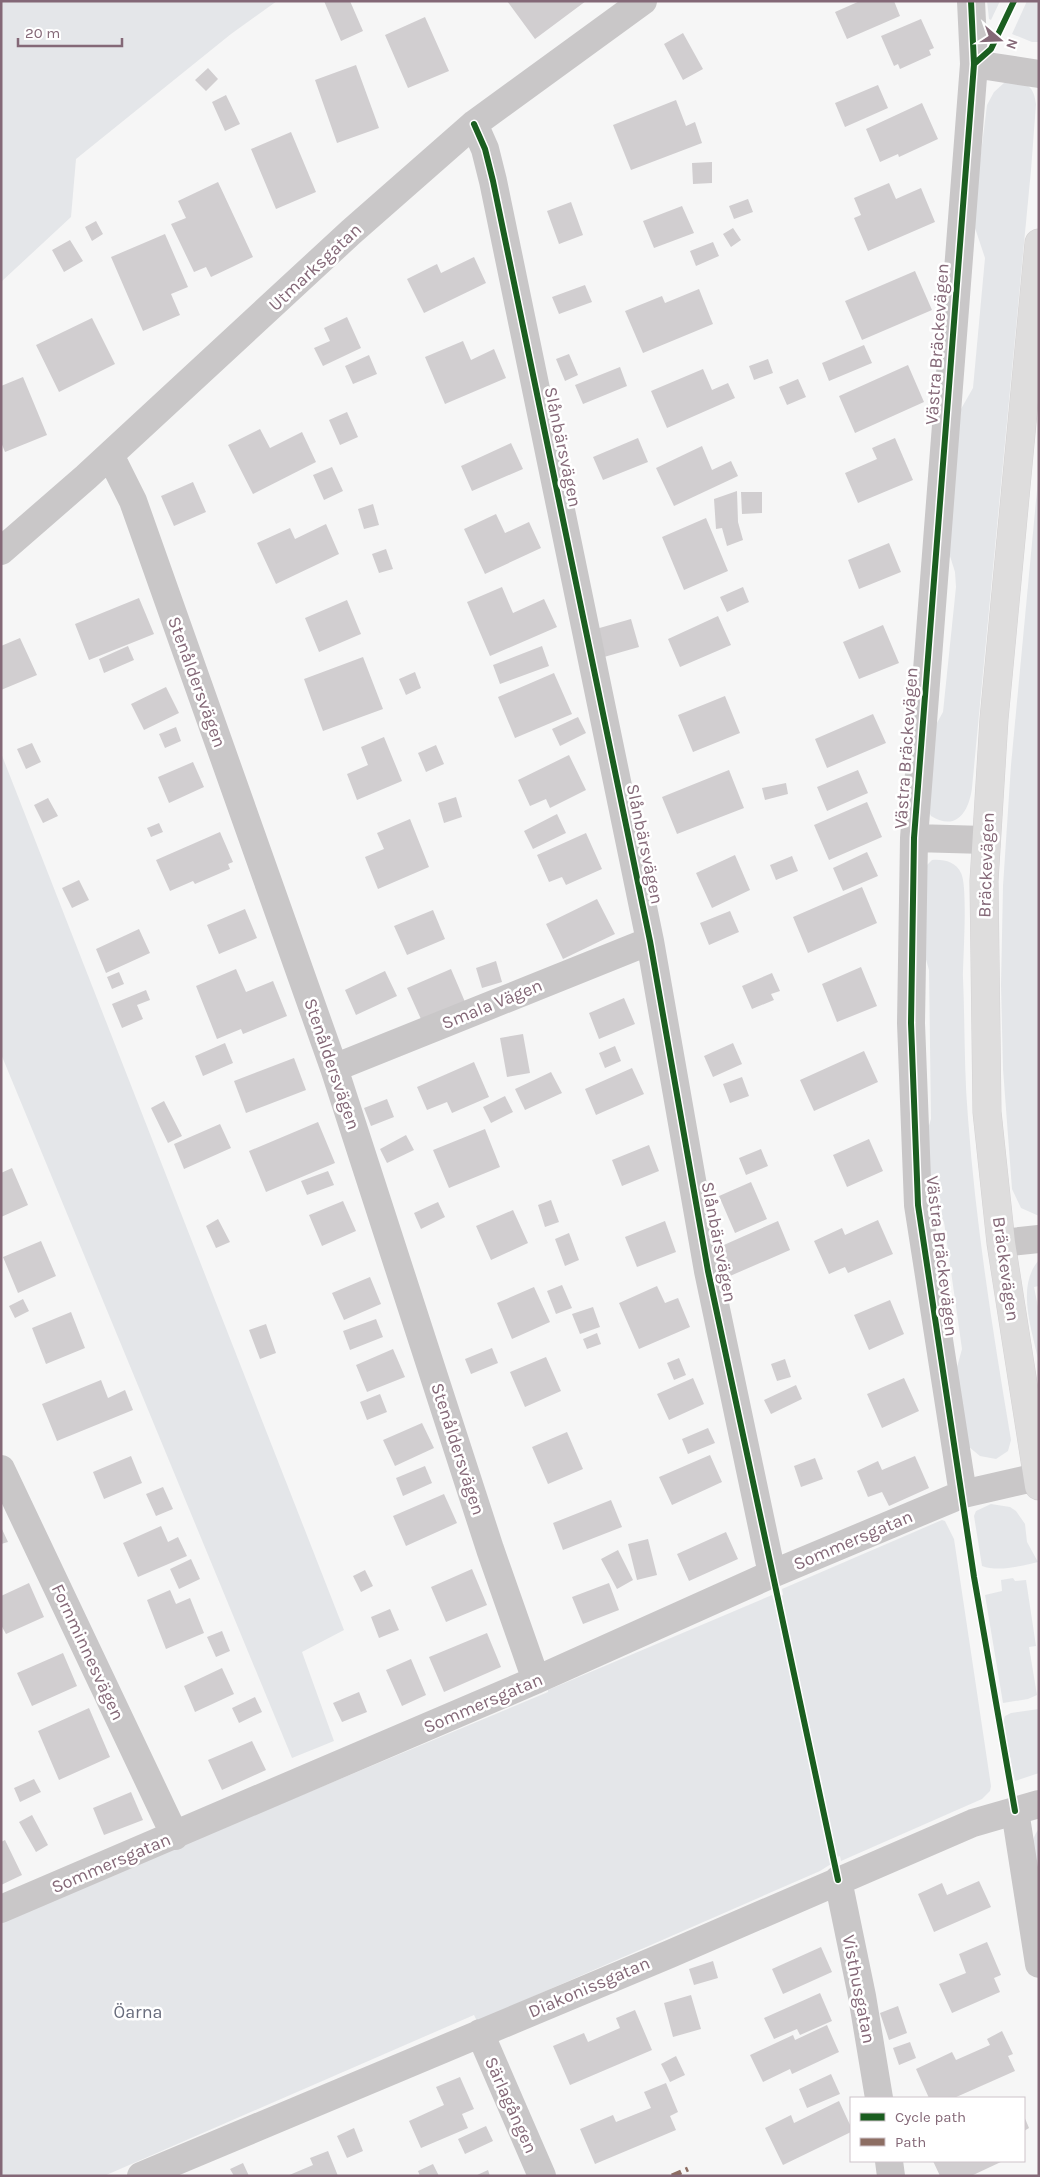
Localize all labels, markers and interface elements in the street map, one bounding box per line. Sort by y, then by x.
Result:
scale bar [18,15,121,47]
north arrow [975,15,1025,65]
text: 20 m [25,24,60,42]
text: N [1002,37,1021,52]
street label: Utmarksgatan [264,218,366,316]
street label: Västra Bräckevägen [920,262,954,426]
street label: Slånbärsvägen [540,385,586,509]
street label: Stenåldersvägen [163,613,231,751]
street label: Västra Bräckevägen [889,666,923,830]
street label: Slånbärsvägen [622,782,668,906]
street label: Bräckevägen [973,812,999,918]
street label: Smala Vägen [438,974,546,1034]
street label: Stenåldersvägen [299,995,365,1133]
street label: Västra Bräckevägen [921,1174,963,1338]
street label: Slånbärsvägen [697,1180,741,1304]
street label: Bräckevägen [988,1215,1024,1323]
street label: Stenåldersvägen [426,1380,490,1518]
street label: Sommersgatan [790,1505,916,1575]
street label: Fornminnesvägen [47,1580,129,1724]
street label: Sommersgatan [420,1668,546,1738]
street label: Sommersgatan [48,1828,174,1898]
street label: Visthusgatan [838,1933,880,2045]
street label: Diakonissgatan [525,1951,653,2023]
park label: Öarna [114,2001,162,2023]
street label: Särlagången [480,2053,542,2157]
legend [850,2097,1025,2162]
text: Cycle path [895,2108,966,2126]
text: Path [895,2133,926,2151]

